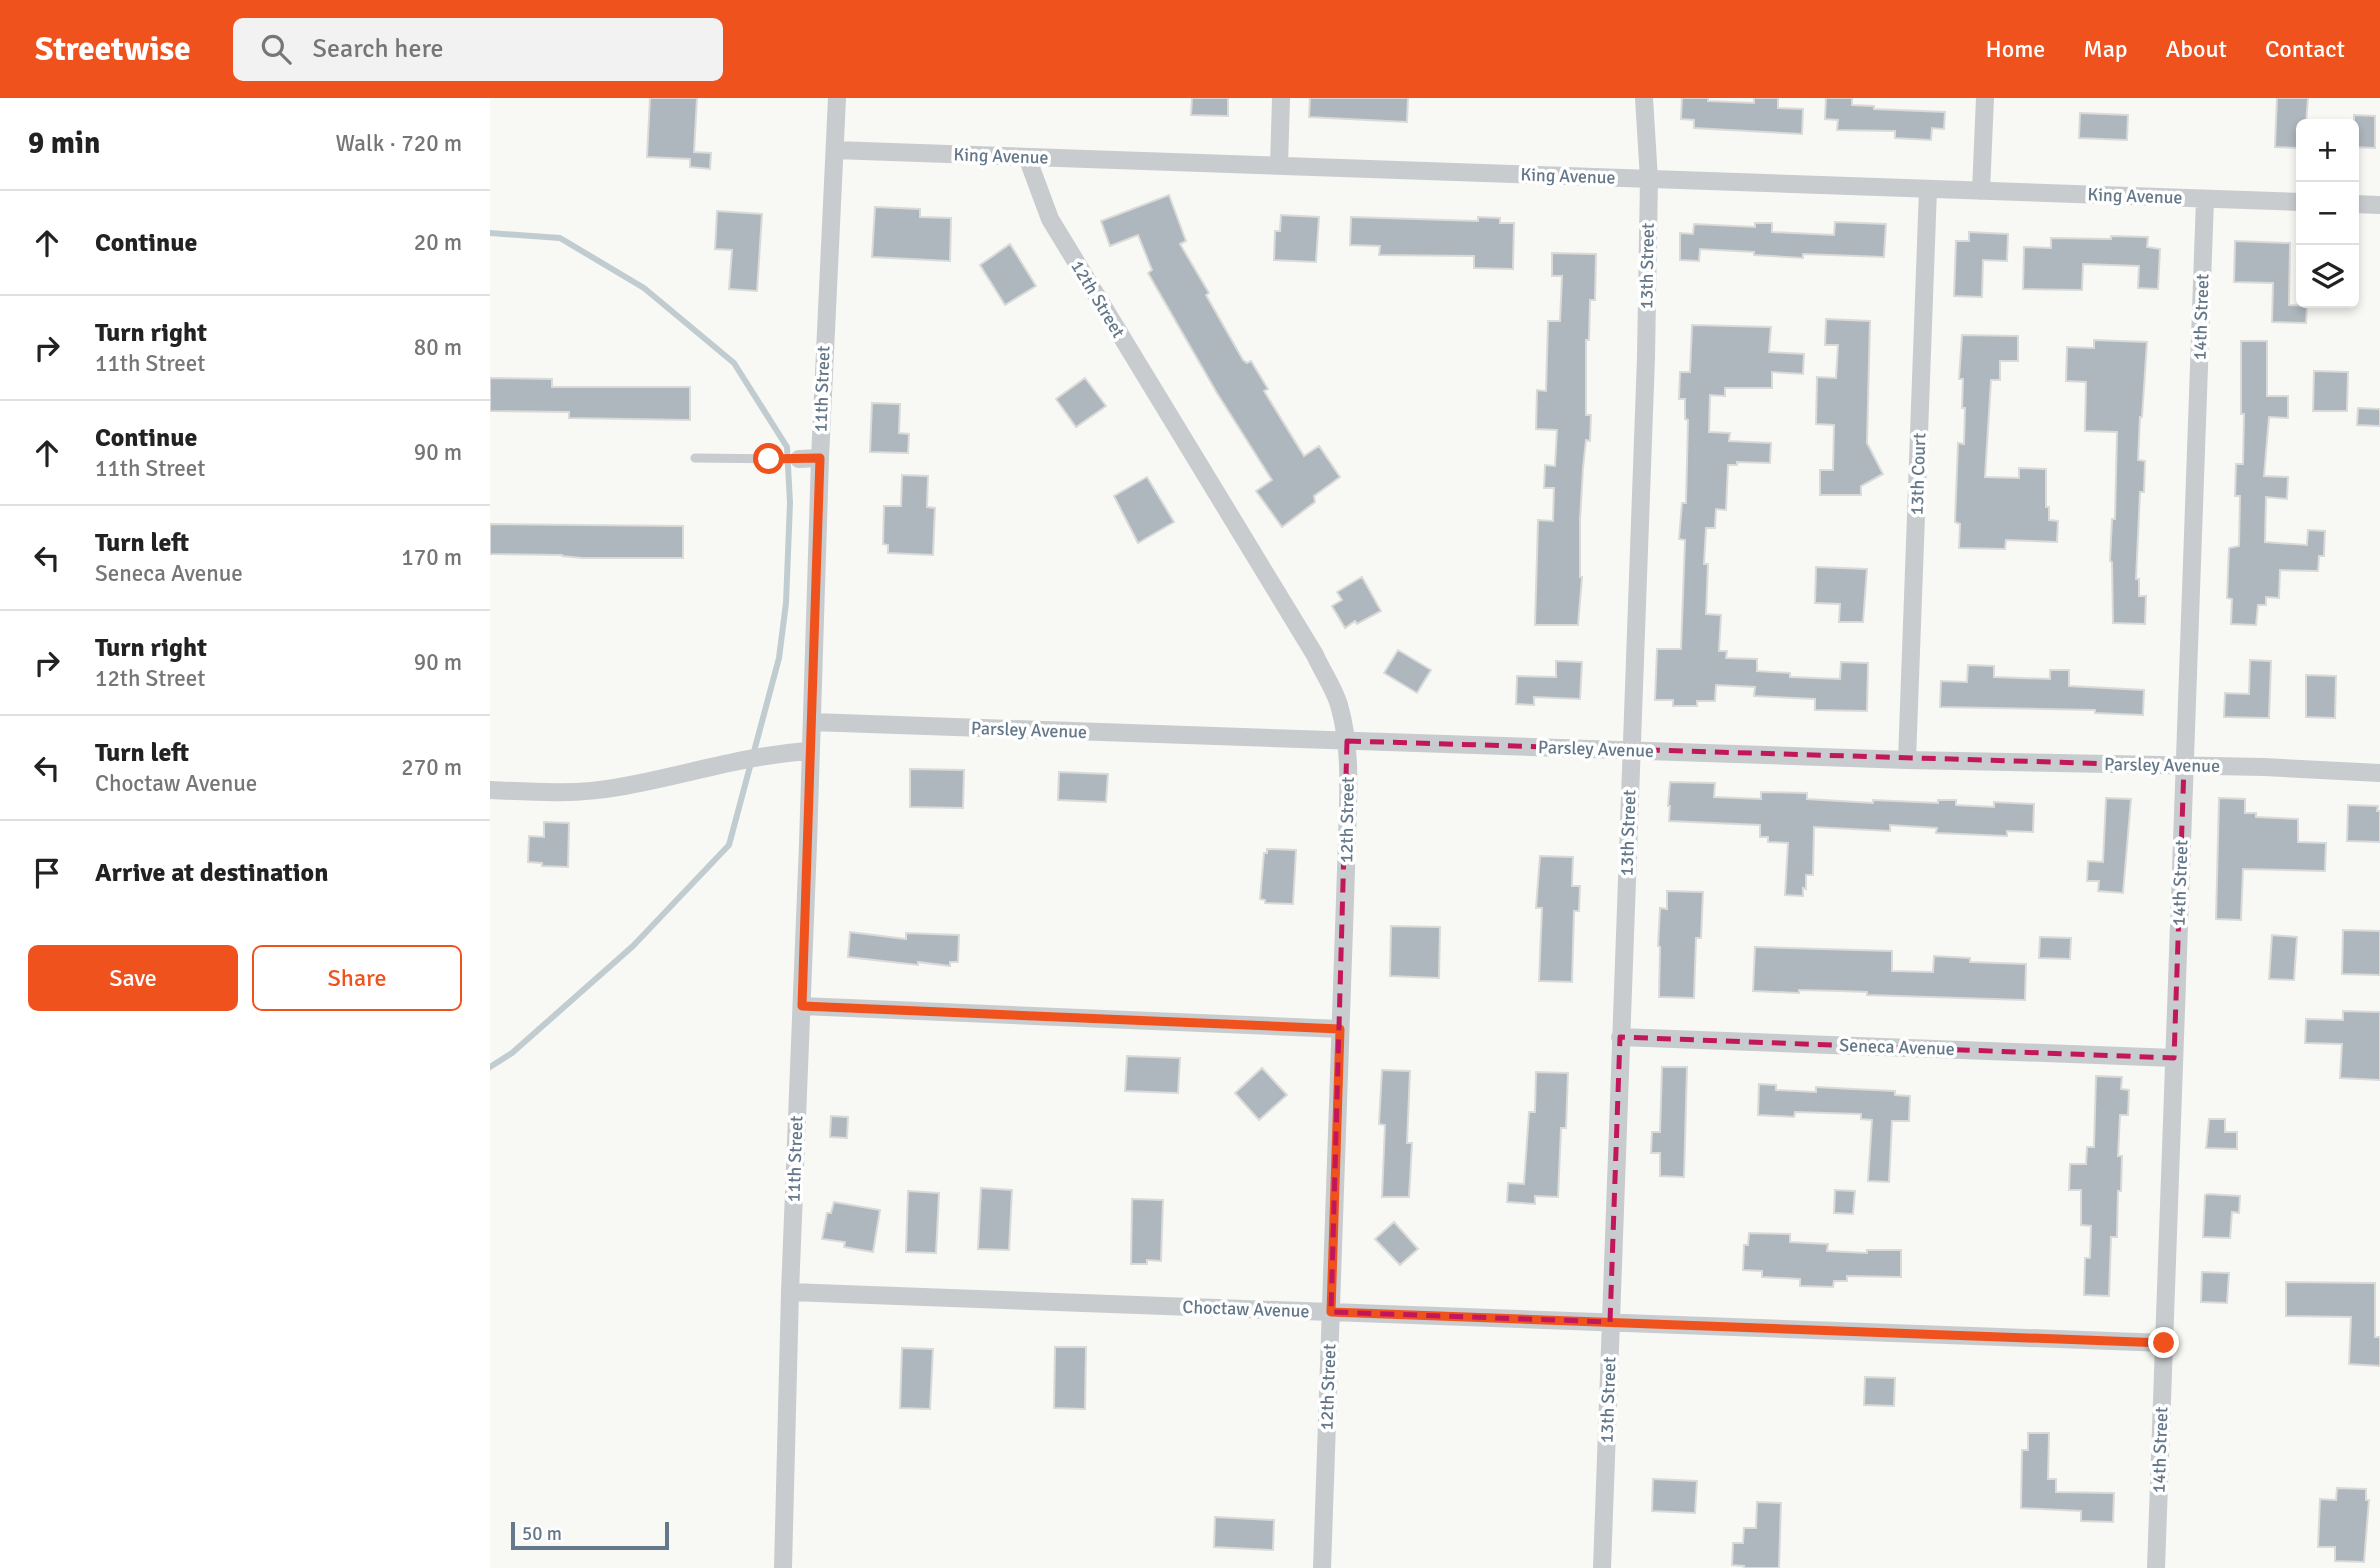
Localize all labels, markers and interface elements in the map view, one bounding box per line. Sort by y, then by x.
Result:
search box [233,18,723,81]
text: Streetwise [35,29,191,70]
icon: search [257,30,295,68]
text: Search here [313,33,444,65]
text: Home [1985,34,2045,64]
text: Map [2083,34,2128,64]
text: About [2166,34,2227,64]
text: Contact [2265,34,2345,64]
map controls [2296,119,2359,308]
button: + [2296,119,2359,182]
text: 9 min [28,125,100,162]
text: Walk · 720 m [336,129,462,158]
street label: King Avenue [953,143,1049,169]
street label: King Avenue [1520,163,1616,189]
button: − [2296,182,2359,245]
street label: King Avenue [2087,183,2183,209]
street label: 13th Street [1635,223,1659,309]
icon: ahead [28,224,66,262]
text: Continue [95,227,197,259]
text: 20 m [414,228,462,257]
button: layers [2296,245,2359,308]
street label: 12th Street [1066,256,1130,342]
street label: 14th Street [2188,273,2214,361]
text: Turn right [95,317,207,349]
icon: right [28,329,66,367]
text: 80 m [414,333,462,362]
street label: 11th Street [809,345,835,433]
text: 11th Street [95,349,205,378]
text: Continue [95,422,197,454]
street label: 13th Court [1906,432,1930,516]
icon: ahead [28,434,66,472]
text: 90 m [414,438,462,467]
route start [753,443,784,474]
text: 11th Street [95,454,205,483]
text: Turn left [95,527,189,559]
icon: left [28,539,66,577]
text: 170 m [401,543,462,572]
text: Seneca Avenue [95,559,243,588]
text: Turn right [95,632,207,664]
icon: right [28,644,66,682]
text: 90 m [414,648,462,677]
text: 12th Street [95,664,205,693]
street label: Parsley Avenue [971,717,1087,743]
street label: Parsley Avenue [1538,736,1654,762]
text: Turn left [95,737,189,769]
icon: left [28,749,66,787]
text: 270 m [401,753,462,782]
street label: Parsley Avenue [2104,753,2220,777]
text: Choctaw Avenue [95,769,257,798]
street label: 12th Street [1335,777,1359,863]
street label: 13th Street [1615,789,1641,877]
street label: 14th Street [2167,839,2193,927]
icon: arrive [28,854,66,892]
text: Arrive at destination [95,857,328,889]
button: Save [28,945,238,1011]
button: Share [252,945,462,1011]
street label: Seneca Avenue [1839,1034,1955,1060]
street label: 11th Street [782,1115,808,1203]
street label: Choctaw Avenue [1182,1296,1310,1322]
route end [2148,1327,2179,1358]
street label: 12th Street [1315,1343,1341,1431]
street label: 13th Street [1595,1356,1621,1444]
street label: 14th Street [2147,1406,2173,1494]
scale bar [511,1519,668,1551]
text: 50 m [522,1522,562,1546]

